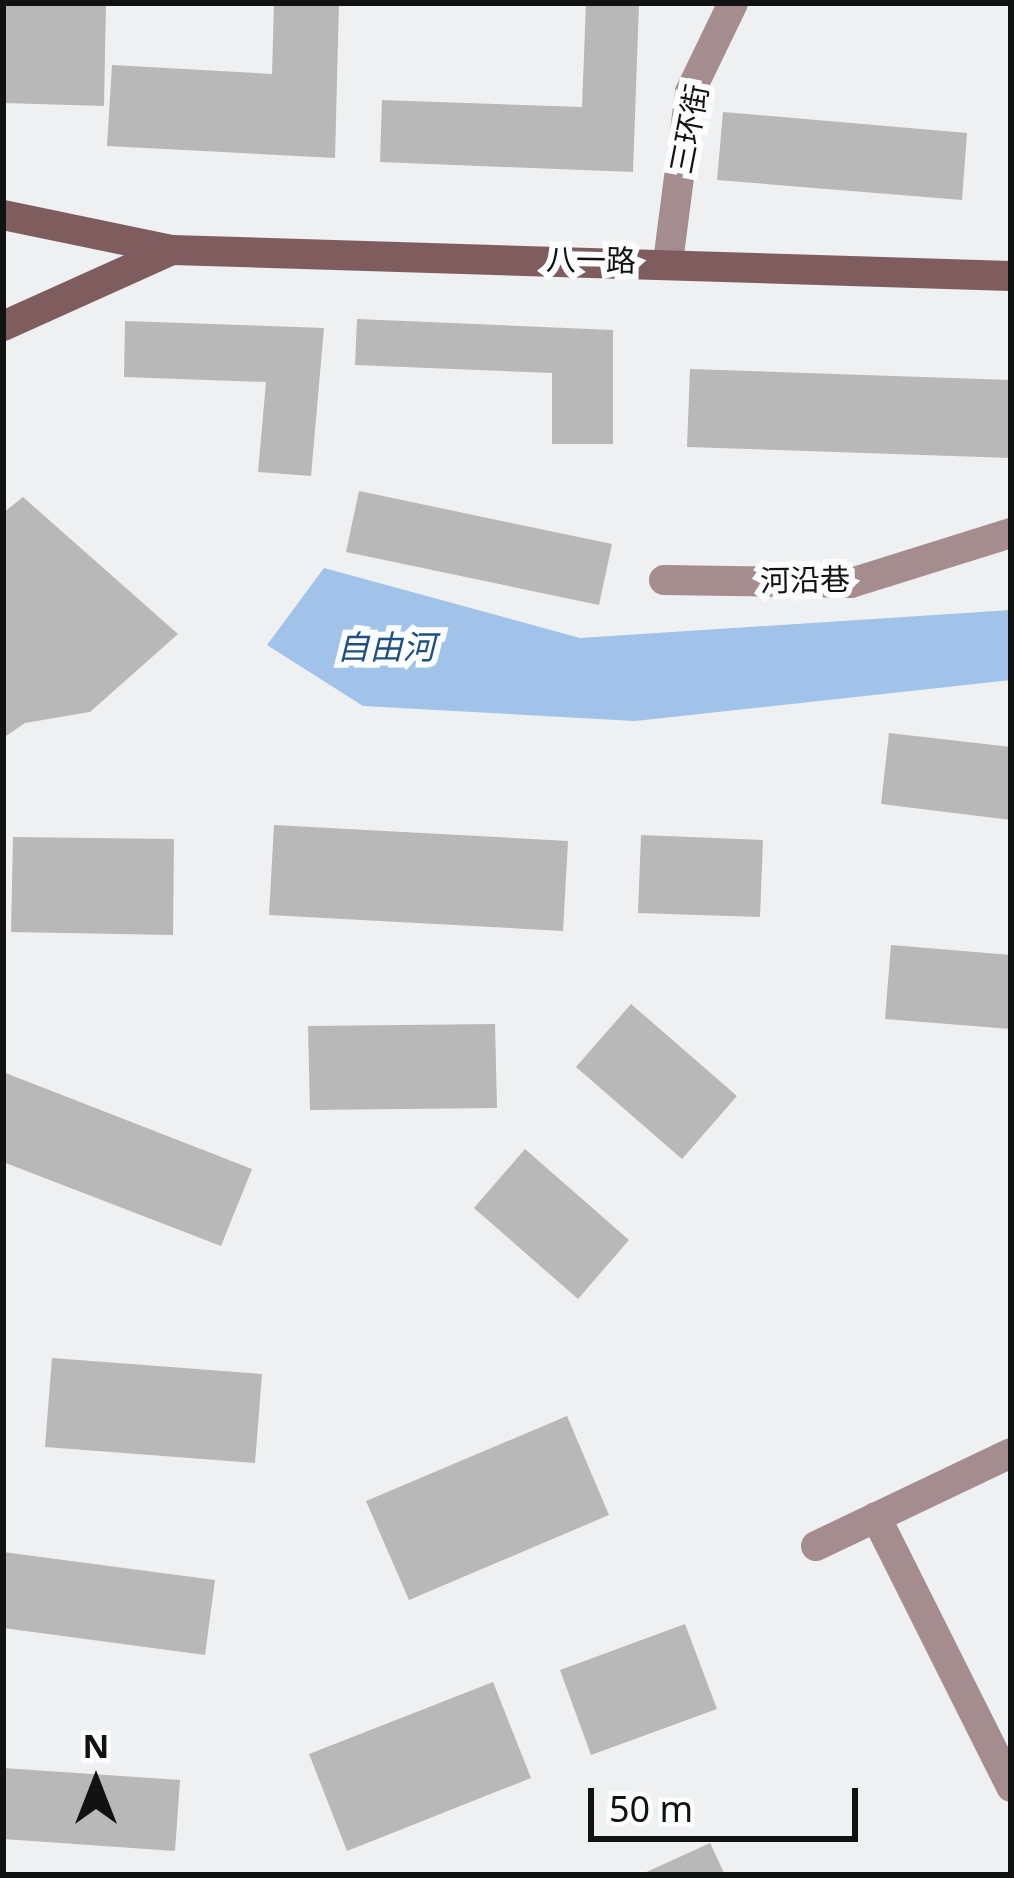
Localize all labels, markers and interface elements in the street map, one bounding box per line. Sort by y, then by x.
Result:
street label: 三环街 [663,81,715,177]
street label: 八一路 [546,241,636,279]
street label: 河沿巷 [760,561,850,599]
water label: 自由河 [337,627,435,667]
north arrow [36,1722,156,1842]
text: N [83,1723,109,1768]
scale bar [594,1764,864,1838]
text: 50 m [609,1784,693,1833]

